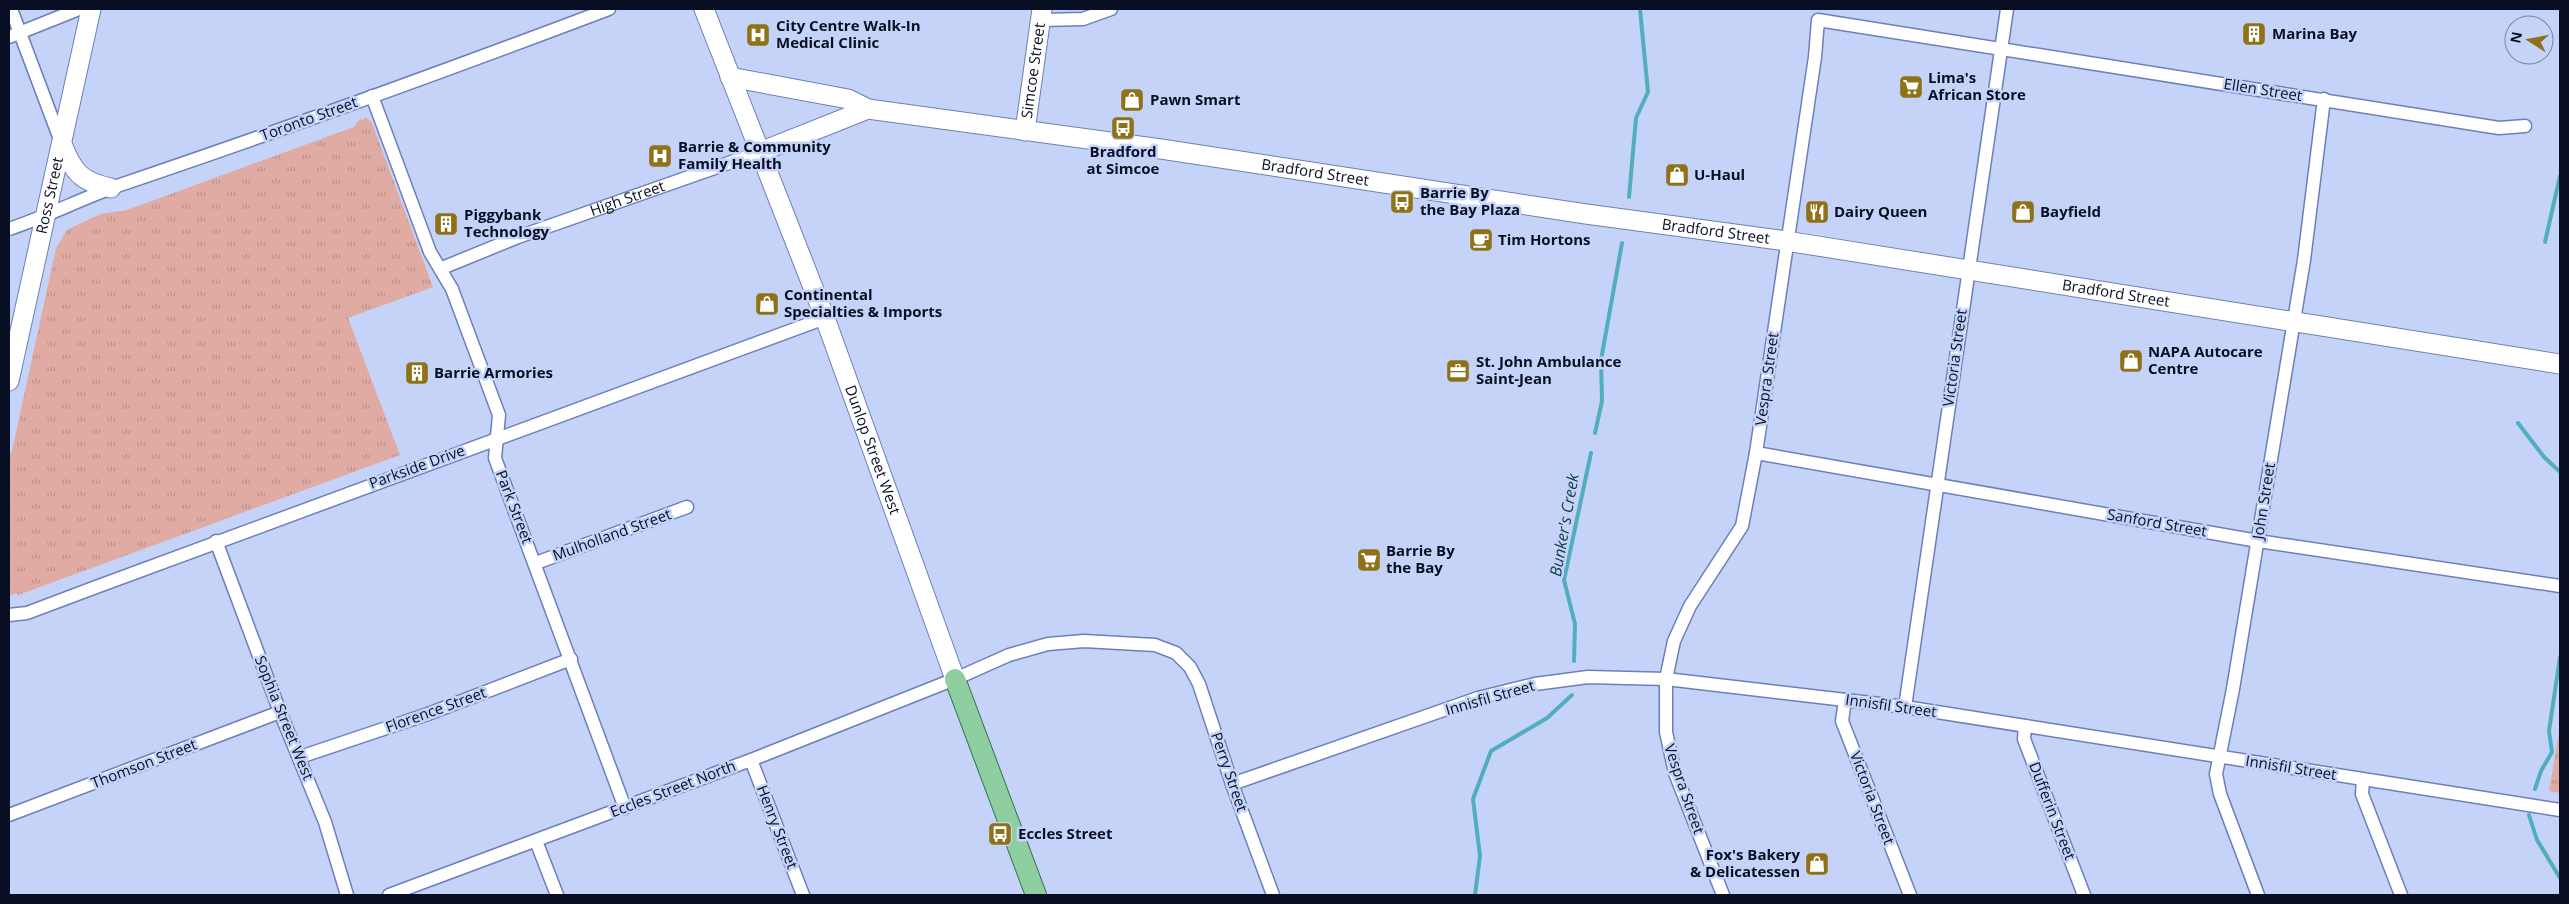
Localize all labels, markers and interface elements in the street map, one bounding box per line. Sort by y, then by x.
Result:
place label: City Centre Walk-In Medical Clinic [776,15,921,52]
north arrow [2504,15,2554,65]
street label: Simcoe Street [1016,21,1049,120]
building icon: Marina Bay [2241,21,2267,47]
hospital icon: City Centre Walk-In Medical Clinic [745,22,771,48]
place label: Marina Bay [2272,23,2358,43]
text: N [2505,30,2526,45]
place label: Lima's African Store [1928,67,2026,104]
street label: Ellen Street [2222,73,2304,105]
supermarket icon: Lima's African Store [1898,74,1924,100]
shop icon: Pawn Smart [1119,87,1145,113]
place label: Pawn Smart [1150,89,1241,109]
street label: Toronto Street [257,91,360,145]
bus stop icon: Bradford at Simcoe [1110,115,1136,141]
place label: Barrie & Community Family Health [678,136,831,173]
place label: Bradford at Simcoe [1087,141,1160,178]
hospital icon: Barrie & Community Family Health [647,143,673,169]
street label: Bradford Street [1260,153,1370,190]
street label: Ross Street [31,155,67,236]
shop icon: U-Haul [1664,162,1690,188]
place label: U-Haul [1694,164,1745,184]
street label: High Street [587,175,667,220]
place label: Barrie By the Bay Plaza [1420,182,1520,219]
bus stop icon: Barrie By the Bay Plaza [1389,189,1415,215]
restaurant icon: Dairy Queen [1804,199,1830,225]
shop icon: Bayfield [2010,199,2036,225]
place label: Dairy Queen [1834,201,1927,221]
place label: Bayfield [2040,201,2101,221]
place label: Piggybank Technology [464,204,550,241]
building icon: Piggybank Technology [433,211,459,237]
street label: Bradford Street [1661,213,1771,248]
cafe icon: Tim Hortons [1468,227,1494,253]
place label: Tim Hortons [1498,229,1591,249]
street label: Bradford Street [2061,274,2171,311]
place label: Continental Specialties & Imports [784,284,942,321]
shop icon: Continental Specialties & Imports [754,291,780,317]
street label: Victoria Street [1937,308,1971,408]
street label: Vespra Street [1750,331,1782,427]
place label: NAPA Autocare Centre [2148,341,2263,378]
shop icon: NAPA Autocare Centre [2118,348,2144,374]
place label: St. John Ambulance Saint-Jean [1476,351,1621,388]
office icon: St. John Ambulance Saint-Jean [1445,358,1471,384]
building icon: Barrie Armories [404,360,430,386]
place label: Barrie Armories [434,362,553,382]
street label: Dunlop Street West [841,382,906,517]
street label: Parkside Drive [366,439,467,493]
street label: John Street [2247,461,2279,543]
street label: Park Street [492,467,538,546]
water label: Bunker's Creek [1544,471,1584,578]
street label: Mulholland Street [550,503,674,565]
street label: Sanford Street [2106,503,2209,541]
place label: Barrie By the Bay [1386,540,1455,577]
supermarket icon: Barrie By the Bay [1356,547,1382,573]
street label: Sophia Street West [251,653,319,783]
street label: Innisfil Street [1443,675,1537,719]
street label: Florence Street [383,682,489,737]
street label: Innisfil Street [1844,689,1938,721]
street label: Perry Street [1207,729,1253,814]
street label: Thomson Street [88,734,199,792]
street label: Vespra Street [1660,741,1710,836]
street label: Victoria Street [1846,748,1900,847]
street label: Innisfil Street [2244,750,2338,784]
street label: Eccles Street North [607,755,738,821]
street label: Dufferin Street [2025,759,2081,863]
street label: Henry Street [753,782,803,871]
bus stop icon: Eccles Street [987,821,1013,847]
place label: Eccles Street [1018,823,1113,843]
place label: Fox's Bakery & Delicatessen [1690,844,1800,881]
shop icon: Fox's Bakery & Delicatessen [1804,851,1830,877]

